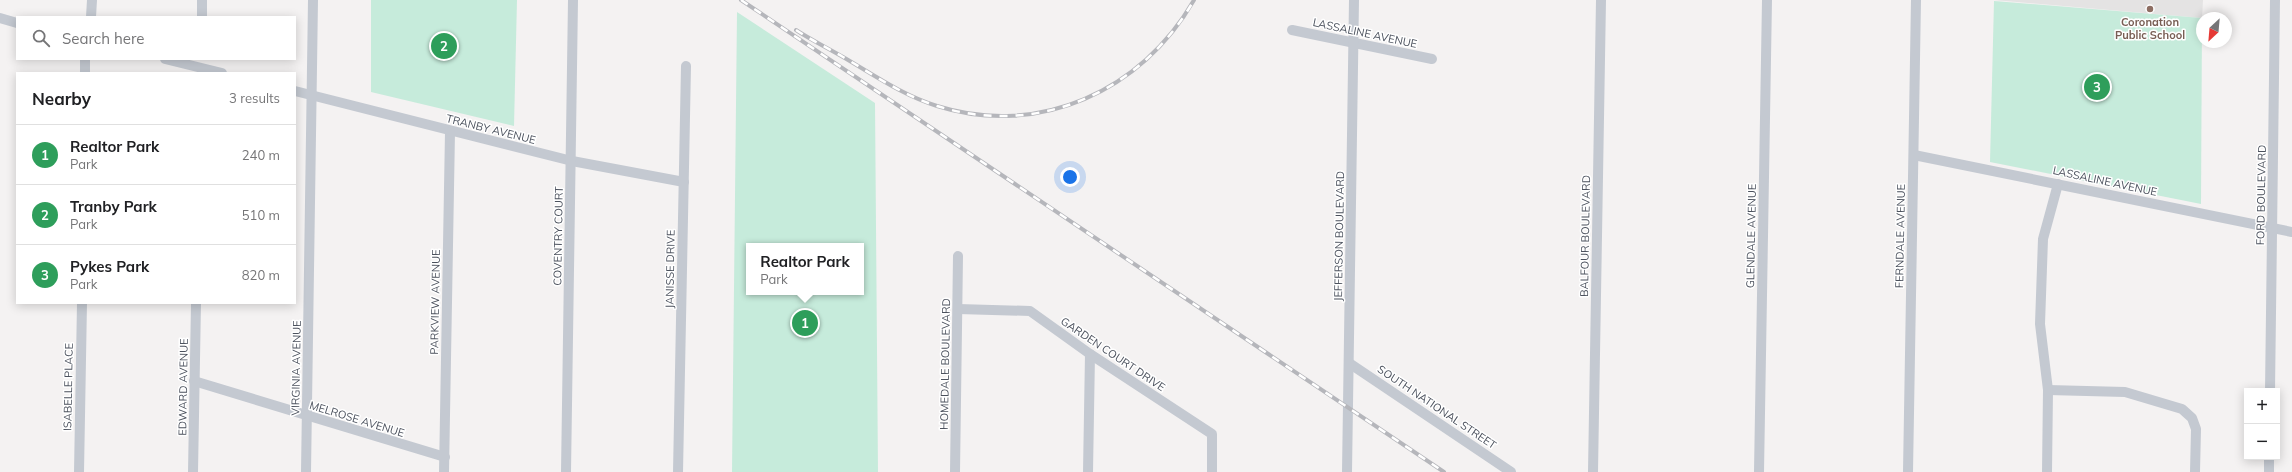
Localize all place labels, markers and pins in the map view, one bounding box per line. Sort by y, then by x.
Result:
marker: Coronation Public School [2145,4,2155,14]
place label: Coronation Public School [2115,15,2185,42]
pin: 2 [431,31,457,61]
pin: 3 [2084,72,2110,102]
pin: 1 [792,308,818,338]

